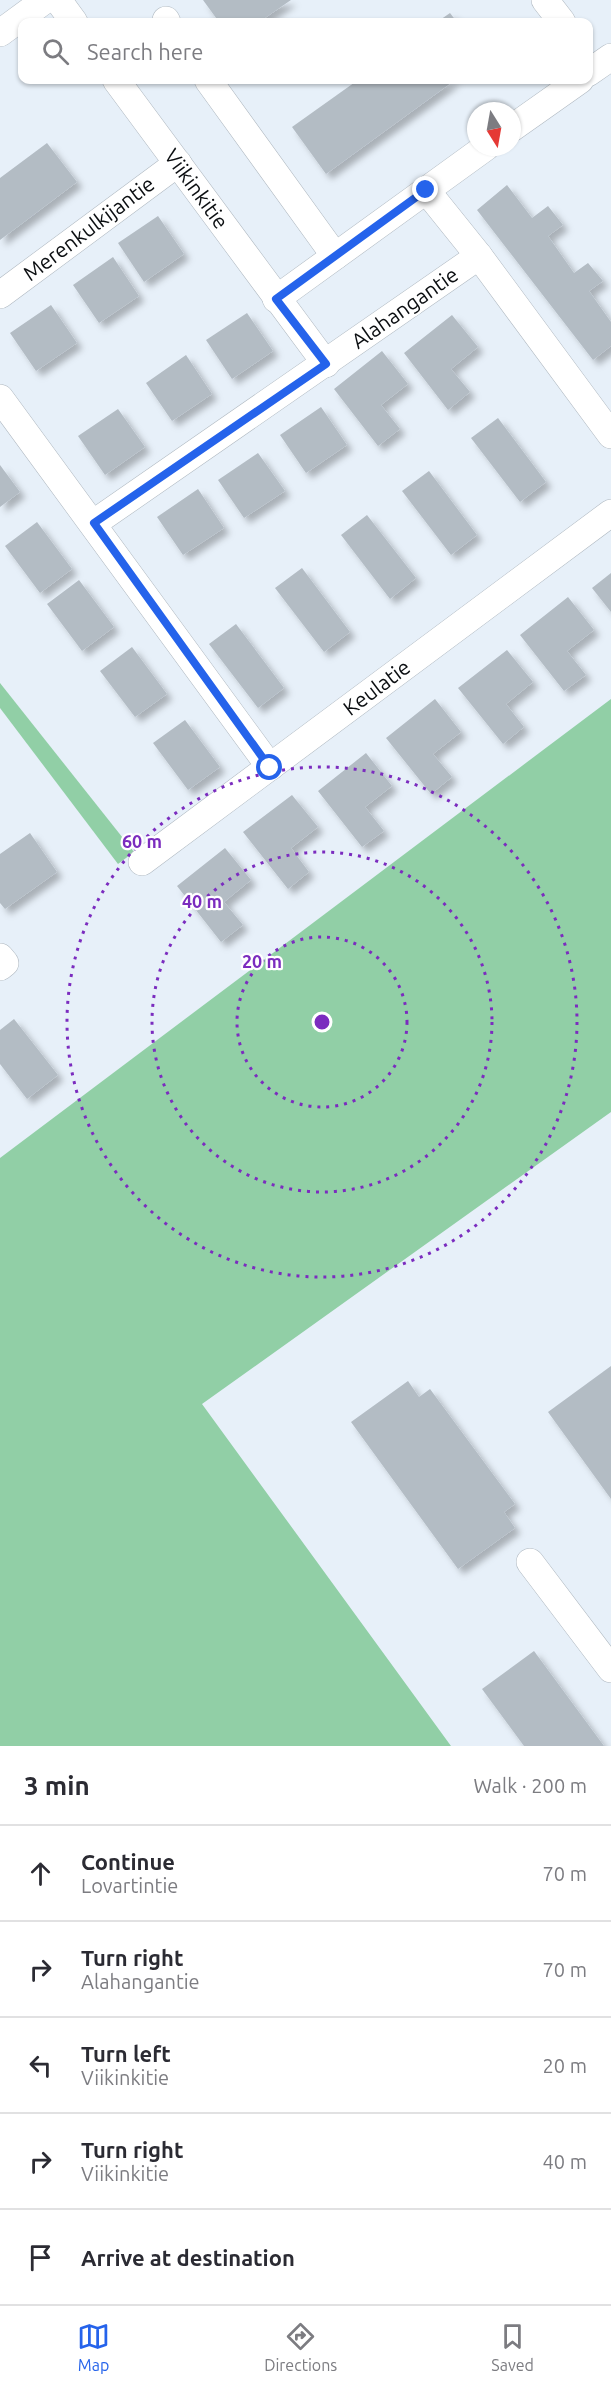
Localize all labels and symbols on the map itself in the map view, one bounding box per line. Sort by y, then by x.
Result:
north arrow [467,102,521,156]
street label: Viikinkitie [160,144,234,233]
street label: Merenkulkijantie [18,171,159,285]
route end [412,176,438,202]
street label: Alahangantie [347,262,462,353]
street label: Keulatie [338,654,415,720]
route start [256,754,282,780]
text: 60 m [122,831,162,851]
text: 40 m [182,891,222,911]
text: 20 m [242,951,282,971]
centre of rings [312,1012,332,1032]

